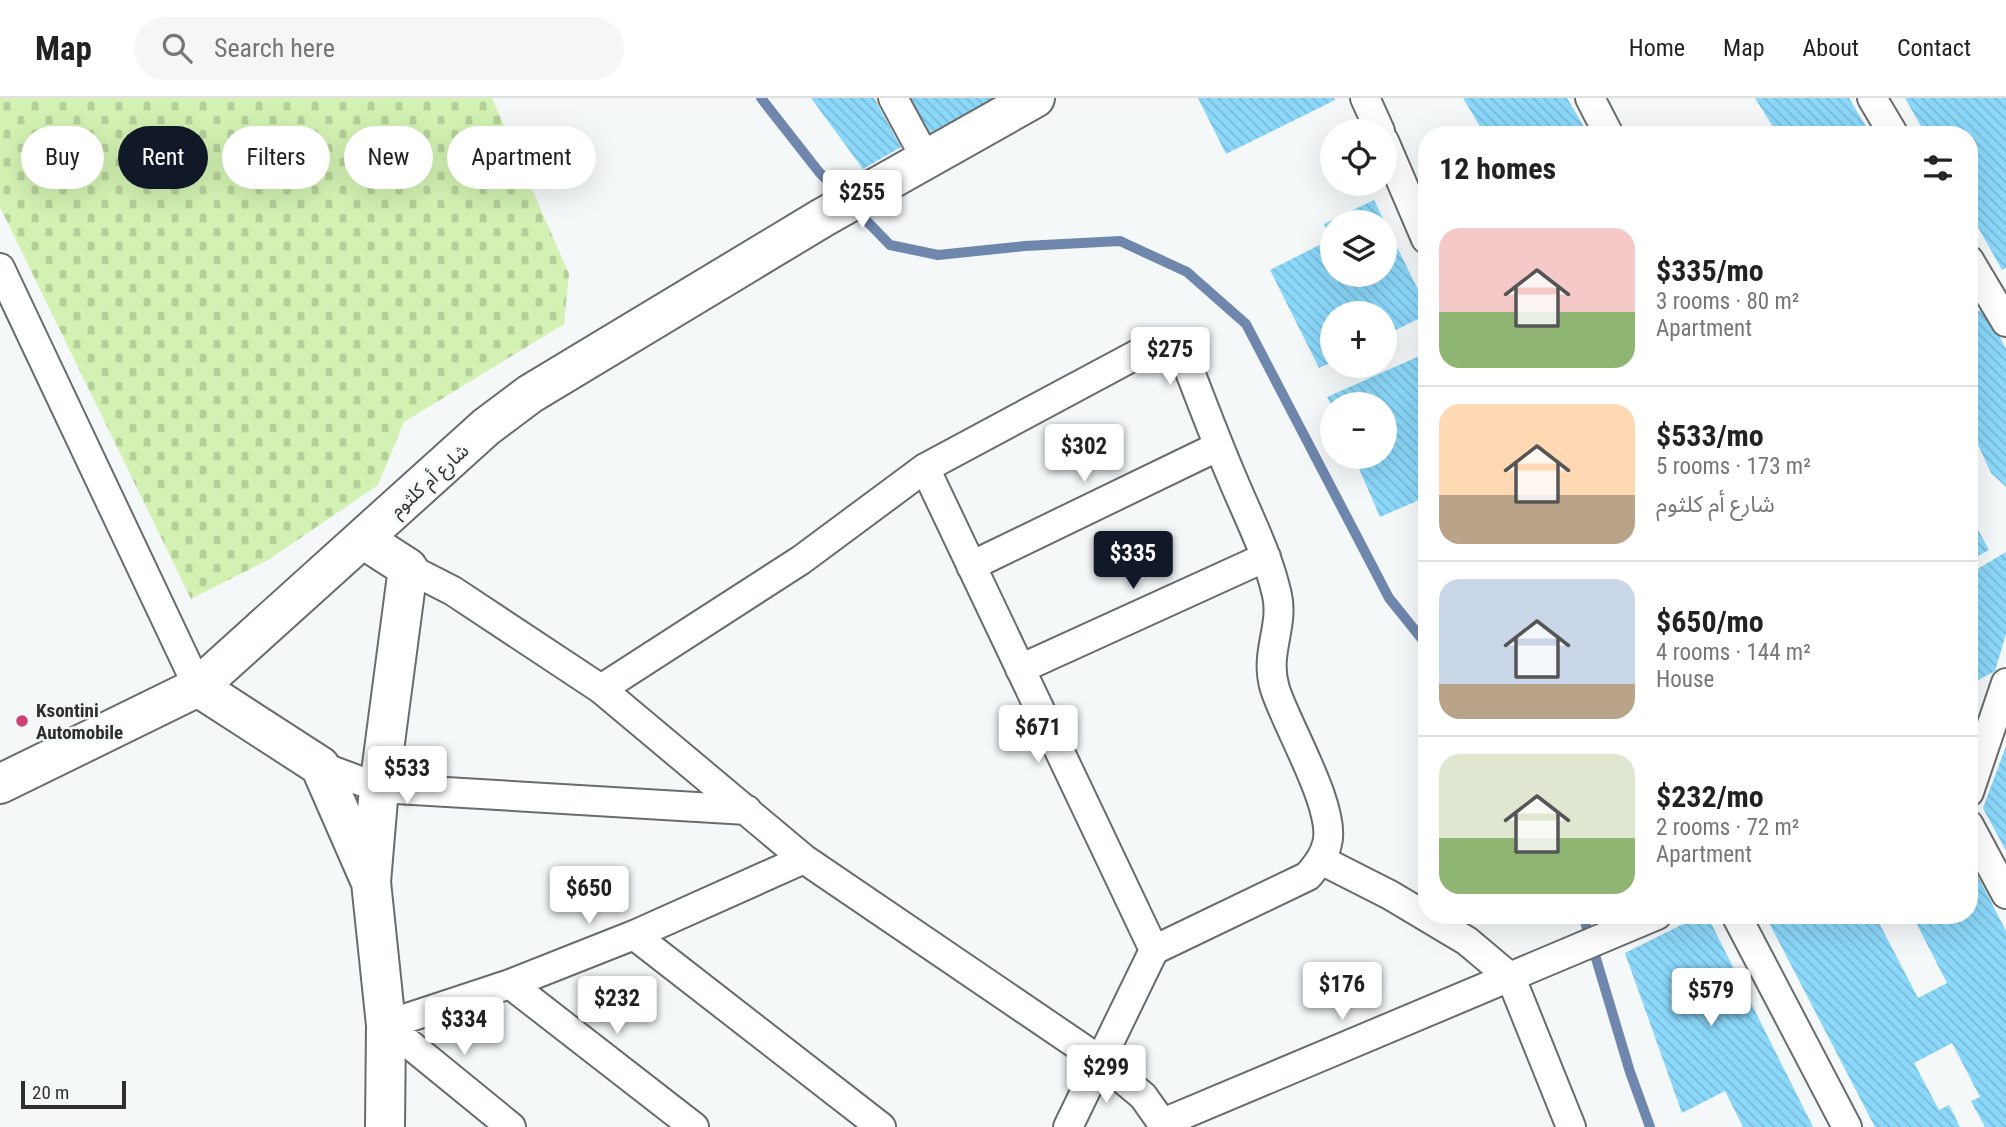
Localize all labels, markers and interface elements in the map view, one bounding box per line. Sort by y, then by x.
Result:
search box [134,17,624,80]
text: Map [35,29,92,68]
icon: search [158,29,196,67]
text: Search here [214,33,335,63]
text: Home [1629,34,1685,62]
text: Map [1723,34,1765,62]
text: About [1803,34,1859,62]
text: Contact [1897,34,1971,62]
map controls [1320,119,1397,469]
button: locate [1320,119,1397,196]
chip: Buy [21,126,104,189]
chip: Rent [118,126,208,189]
chip: Filters [222,126,330,189]
chip: New [344,126,433,189]
chip: Apartment [447,126,596,189]
icon: filters [1919,149,1957,187]
text: 12 homes [1439,151,1556,186]
pin: $255 [821,170,903,230]
text: $255 [839,179,885,206]
button: layers [1320,210,1397,287]
text: $335/mo [1656,253,1764,288]
icon: home [1495,256,1579,340]
text: 3 rooms · 80 m² [1656,288,1799,315]
button: + [1320,301,1397,378]
text: Apartment [1656,315,1752,342]
pin: $275 [1129,328,1211,387]
text: $275 [1147,336,1193,363]
button: − [1320,392,1397,469]
text: $533/mo [1656,418,1764,453]
pin: $302 [1043,424,1125,484]
icon: home [1495,432,1579,516]
text: $302 [1061,433,1107,460]
street label: شارع أم كلثوم [385,439,476,524]
text: 5 rooms · 173 m² [1656,453,1811,480]
text: شارع أم كلثوم [1656,491,1775,518]
pin: $335 [1092,532,1174,591]
text: $335 [1110,540,1156,567]
text: $650/mo [1656,604,1764,639]
icon: home [1495,607,1579,691]
text: 4 rooms · 144 m² [1656,639,1811,666]
text: House [1656,666,1714,693]
place label: Ksontini Automobile [36,699,123,744]
pin: $671 [997,706,1079,765]
marker: Ksontini Automobile [14,713,30,729]
text: $671 [1015,714,1061,741]
pin: $533 [366,746,448,806]
text: $533 [384,755,430,782]
text: $232/mo [1656,779,1764,814]
icon: home [1495,782,1579,866]
text: 2 rooms · 72 m² [1656,814,1799,841]
text: Apartment [1656,841,1752,868]
pin: $650 [548,866,630,926]
text: $650 [566,875,612,902]
pin: $176 [1301,962,1383,1022]
pin: $579 [1670,968,1752,1028]
text: $176 [1319,971,1365,998]
pin: $232 [576,976,658,1036]
text: $579 [1688,977,1734,1004]
text: $232 [594,985,640,1012]
pin: $334 [423,998,505,1057]
text: $334 [441,1006,487,1033]
pin: $299 [1065,1046,1147,1105]
text: $299 [1083,1054,1129,1081]
scale bar [21,1078,126,1110]
text: 20 m [32,1081,69,1104]

